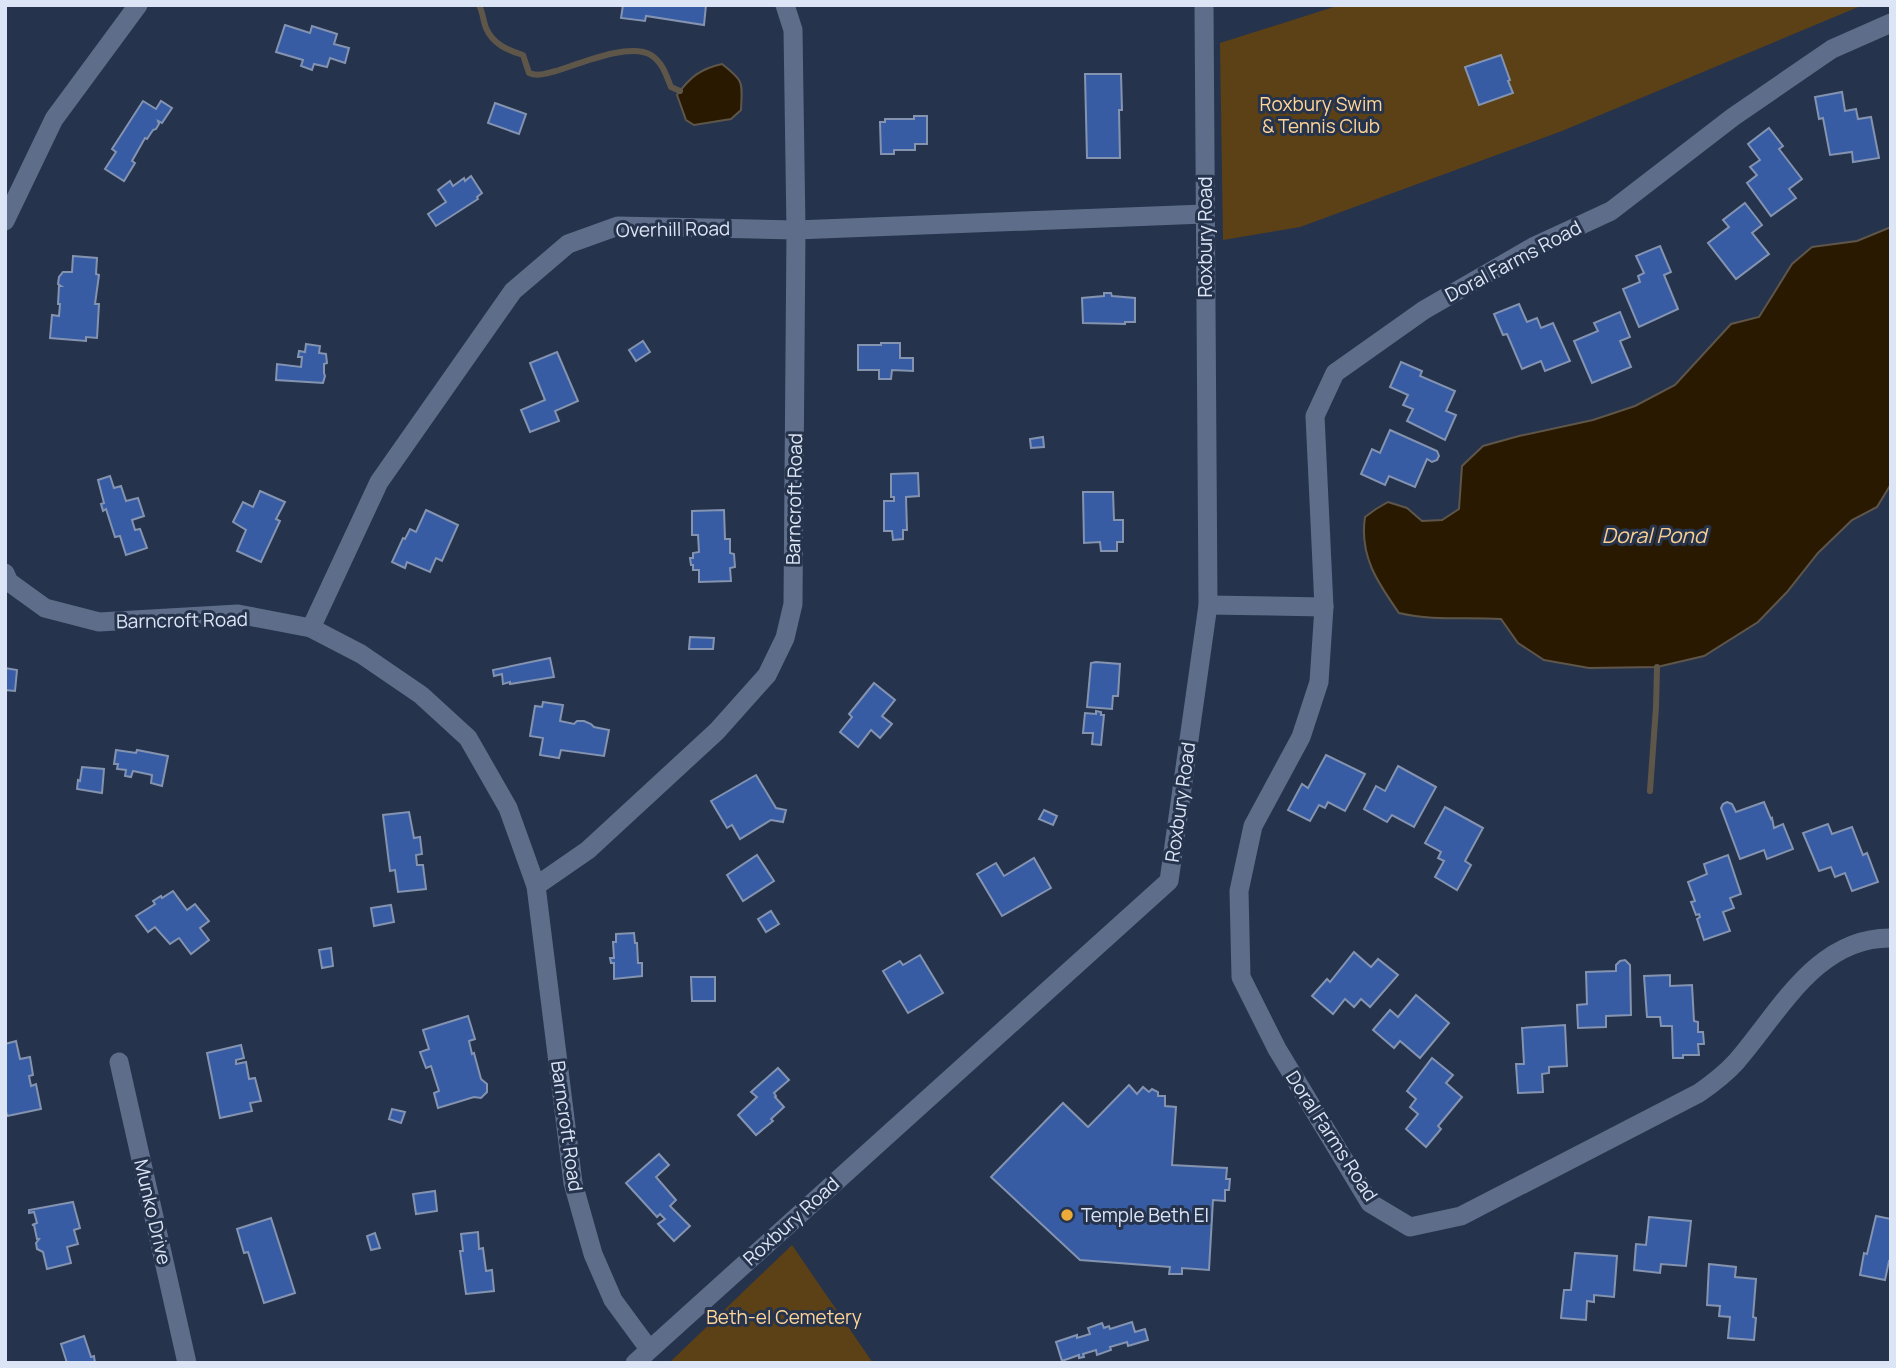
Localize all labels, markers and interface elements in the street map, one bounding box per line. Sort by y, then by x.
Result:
park label: Roxbury Swim & Tennis Club [1260,91,1382,139]
street label: Roxbury Road [1192,176,1218,298]
street label: Doral Farms Road [1440,214,1586,308]
street label: Overhill Road [616,215,730,243]
street label: Barncroft Road [780,433,808,565]
water label: Doral Pond [1602,521,1709,549]
street label: Barncroft Road [116,606,248,634]
street label: Roxbury Road [1159,740,1201,864]
street label: Barncroft Road [545,1059,589,1193]
street label: Doral Farms Road [1280,1066,1384,1206]
street label: Munko Drive [128,1157,178,1267]
street label: Roxbury Road [737,1171,845,1271]
place label: Temple Beth El [1081,1202,1209,1228]
marker: Temple Beth El [1059,1207,1075,1223]
park label: Beth-el Cemetery [706,1304,862,1330]

